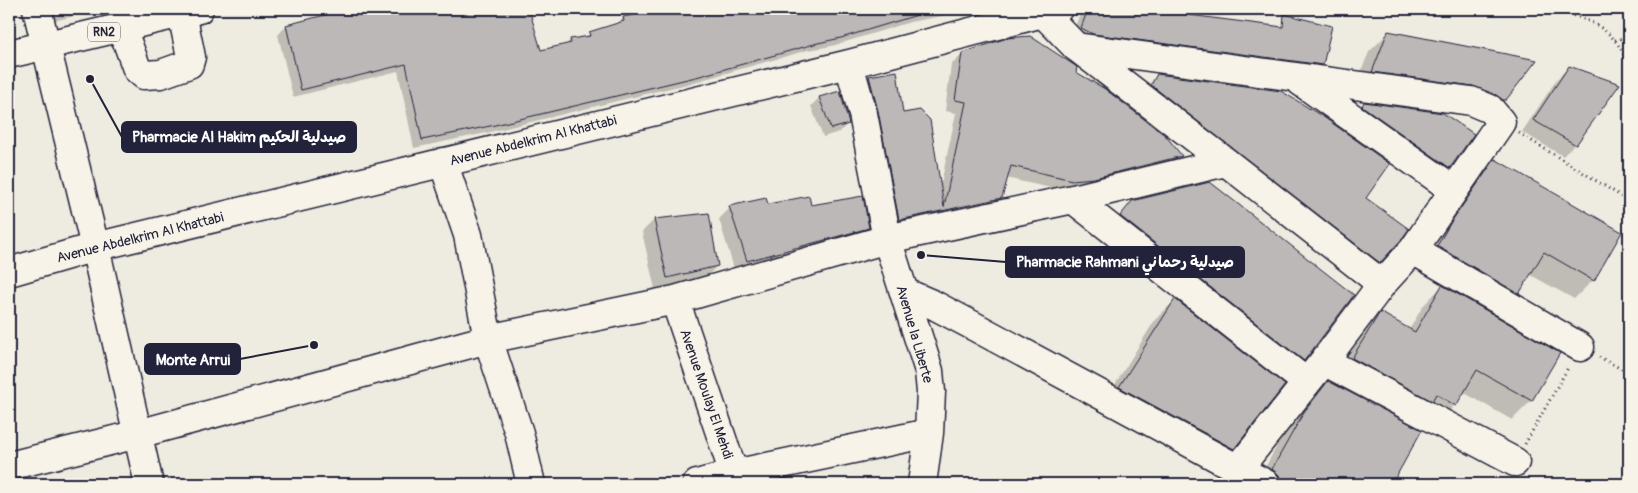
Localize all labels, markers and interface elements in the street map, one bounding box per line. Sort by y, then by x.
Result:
road number: RN2 [88,22,120,42]
street label: Avenue Abdelkrim Al Khattabi [448,111,619,169]
callout: Pharmacie Al Hakim صيدلية الحكيم [122,122,356,152]
text: Pharmacie Al Hakim صيدلية الحكيم [132,128,346,148]
street label: Avenue Abdelkrim Al Khattabi [55,208,226,266]
callout: Pharmacie Rahmani صيدلية رحماني [1006,247,1244,277]
text: Pharmacie Rahmani صيدلية رحماني [1016,253,1234,276]
street label: Avenue la Liberte [892,283,937,385]
street label: Avenue Moulay El Mehdi [676,327,737,462]
callout: Monte Arrui [145,344,240,374]
text: Monte Arrui [156,351,231,370]

